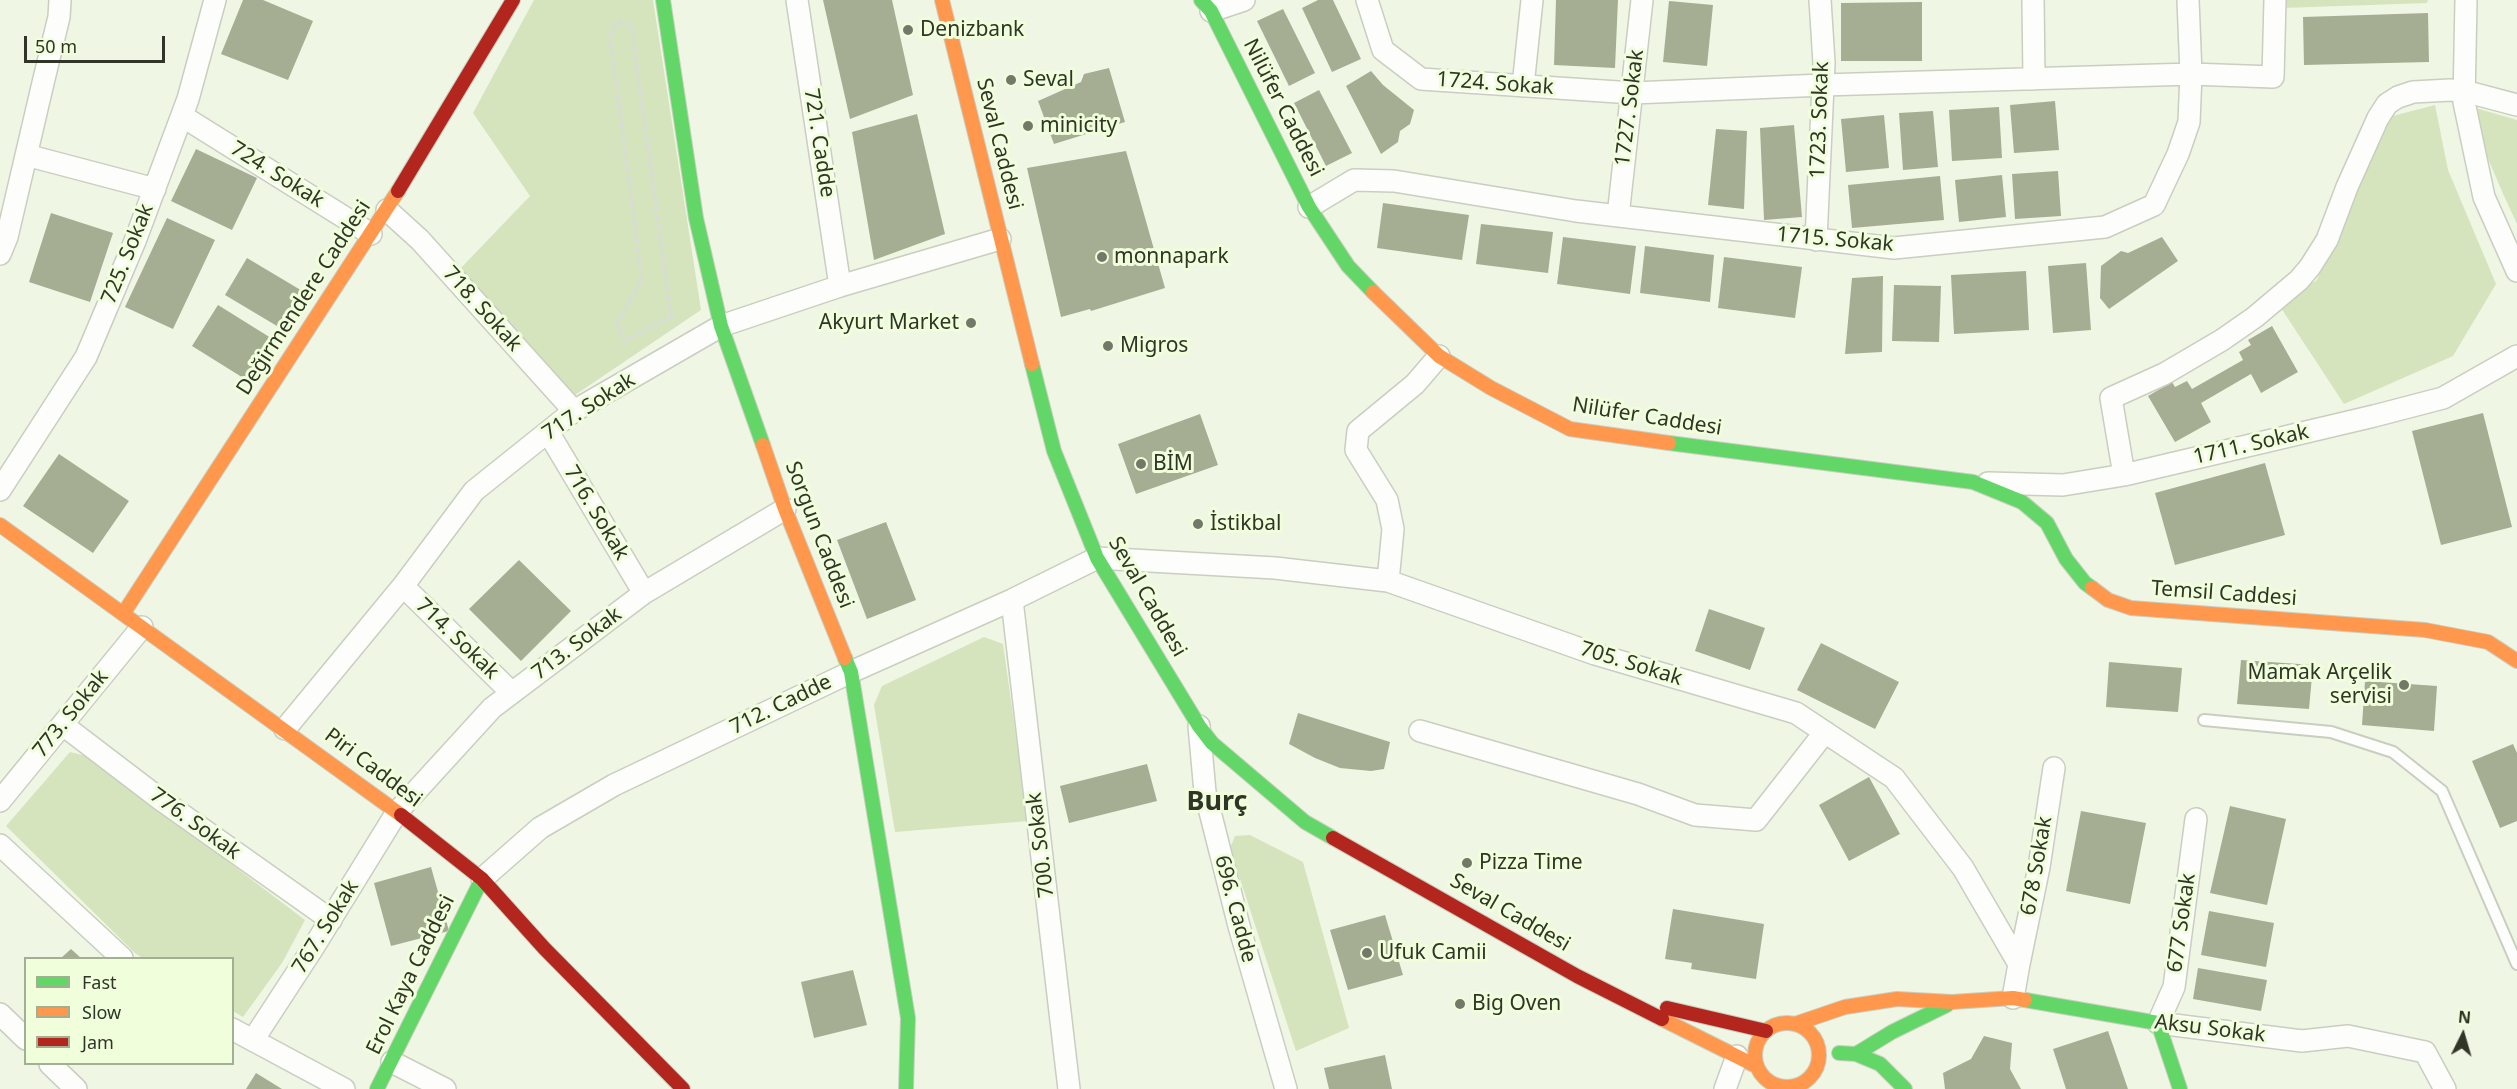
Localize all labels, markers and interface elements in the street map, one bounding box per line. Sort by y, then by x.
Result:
place label: Denizbank [920,17,1024,43]
marker: Denizbank [901,23,915,37]
scale bar [27,24,168,62]
text: 50 m [35,34,77,58]
street label: Nilüfer Caddesi [1237,35,1329,181]
street label: 1727. Sokak [1610,48,1650,168]
street label: 1723. Sokak [1805,61,1835,179]
place label: Seval [1023,67,1074,93]
street label: 1724. Sokak [1435,67,1555,101]
marker: Seval [1004,73,1018,87]
street label: Seval Caddesi [971,76,1027,212]
street label: 721. Cadde [798,87,840,199]
place label: minicity [1040,113,1117,139]
marker: minicity [1021,119,1035,133]
street label: 724. Sokak [226,136,328,214]
street label: Değirmendere Caddesi [232,196,376,400]
street label: 725. Sokak [97,200,159,308]
street label: 1715. Sokak [1775,222,1895,258]
place label: monnapark [1114,244,1229,270]
marker: monnapark [1095,250,1109,264]
street label: 718. Sokak [437,261,527,357]
place label: Akyurt Market [819,310,959,336]
marker: Akyurt Market [964,316,978,330]
place label: Migros [1120,333,1188,359]
marker: Migros [1101,339,1115,353]
street label: 717. Sokak [538,368,640,446]
street label: Nilüfer Caddesi [1570,393,1724,441]
street label: 1711. Sokak [2191,419,2311,471]
place label: BİM [1153,451,1193,477]
marker: BİM [1134,457,1148,471]
street label: Sorgun Caddesi [779,458,859,612]
street label: 716. Sokak [558,461,634,565]
place label: İstikbal [1210,511,1282,537]
marker: İstikbal [1191,517,1205,531]
street label: Seval Caddesi [1102,532,1192,662]
street label: Temsil Caddesi [2150,576,2298,612]
street label: 714. Sokak [410,593,504,685]
street label: 713. Sokak [527,602,627,686]
street label: 705. Sokak [1577,637,1685,691]
place label: Mamak Arçelik servisi [2247,660,2392,710]
street label: 773. Sokak [28,665,114,763]
street label: 712. Cadde [726,670,836,740]
marker: Mamak Arçelik servisi [2397,678,2411,692]
street label: Piri Caddesi [319,723,427,813]
street label: 776. Sokak [145,783,245,865]
district label: Burç [1187,786,1247,818]
street label: 700. Sokak [1022,791,1060,899]
street label: 678 Sokak [2016,815,2058,917]
place label: Pizza Time [1479,850,1583,876]
street label: 696. Cadde [1209,853,1261,965]
marker: Pizza Time [1460,856,1474,870]
street label: Seval Caddesi [1445,868,1575,958]
street label: 677 Sokak [2163,872,2201,974]
street label: 767. Sokak [287,876,365,978]
street label: Erol Kaya Caddesi [361,891,461,1059]
place label: Ufuk Camii [1379,940,1487,966]
marker: Ufuk Camii [1360,946,1374,960]
legend [24,957,234,1065]
text: Fast [82,970,117,994]
place label: Big Oven [1472,991,1561,1017]
marker: Big Oven [1453,997,1467,1011]
text: Slow [82,1000,121,1024]
north arrow [2433,1005,2493,1065]
text: N [2457,1006,2472,1029]
street label: Aksu Sokak [2153,1010,2267,1048]
text: Jam [82,1030,114,1054]

